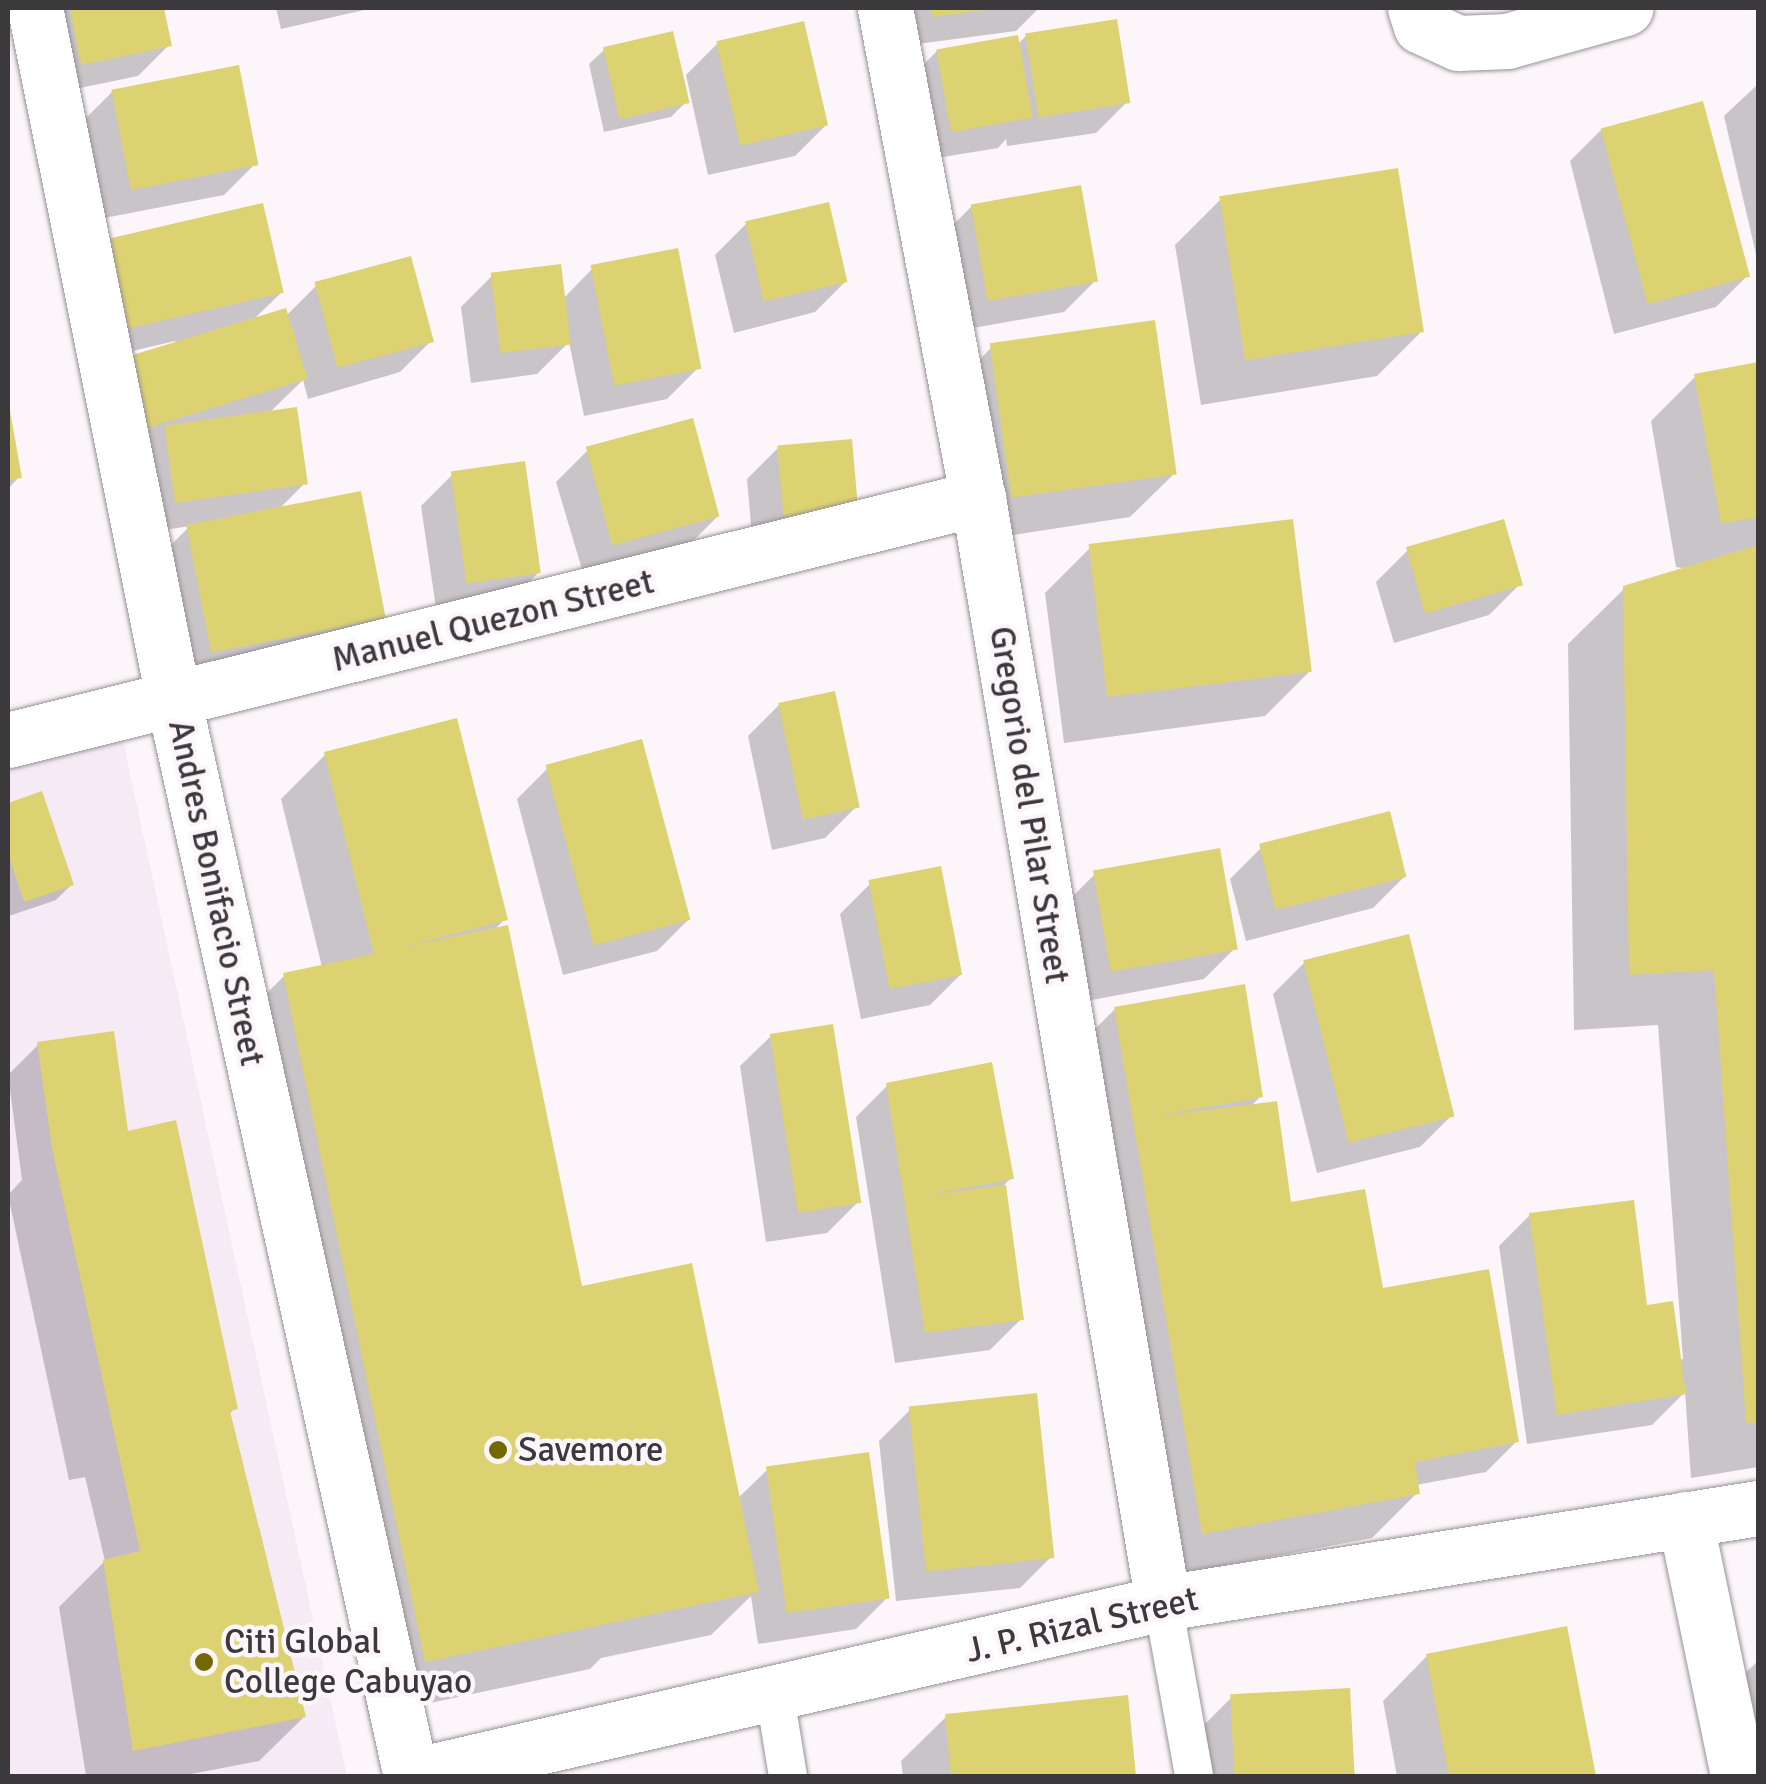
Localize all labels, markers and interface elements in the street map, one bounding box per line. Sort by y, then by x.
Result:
street label: Manuel Quezon Street [328,561,658,681]
street label: Gregorio del Pilar Street [980,623,1078,987]
street label: Andres Bonifacio Street [159,716,273,1070]
place label: Savemore [518,1429,663,1471]
marker: Savemore [487,1439,509,1461]
street label: J. P. Rizal Street [962,1578,1202,1672]
place label: Citi Global College Cabuyao [224,1621,472,1703]
marker: Citi Global College Cabuyao [193,1651,215,1673]

